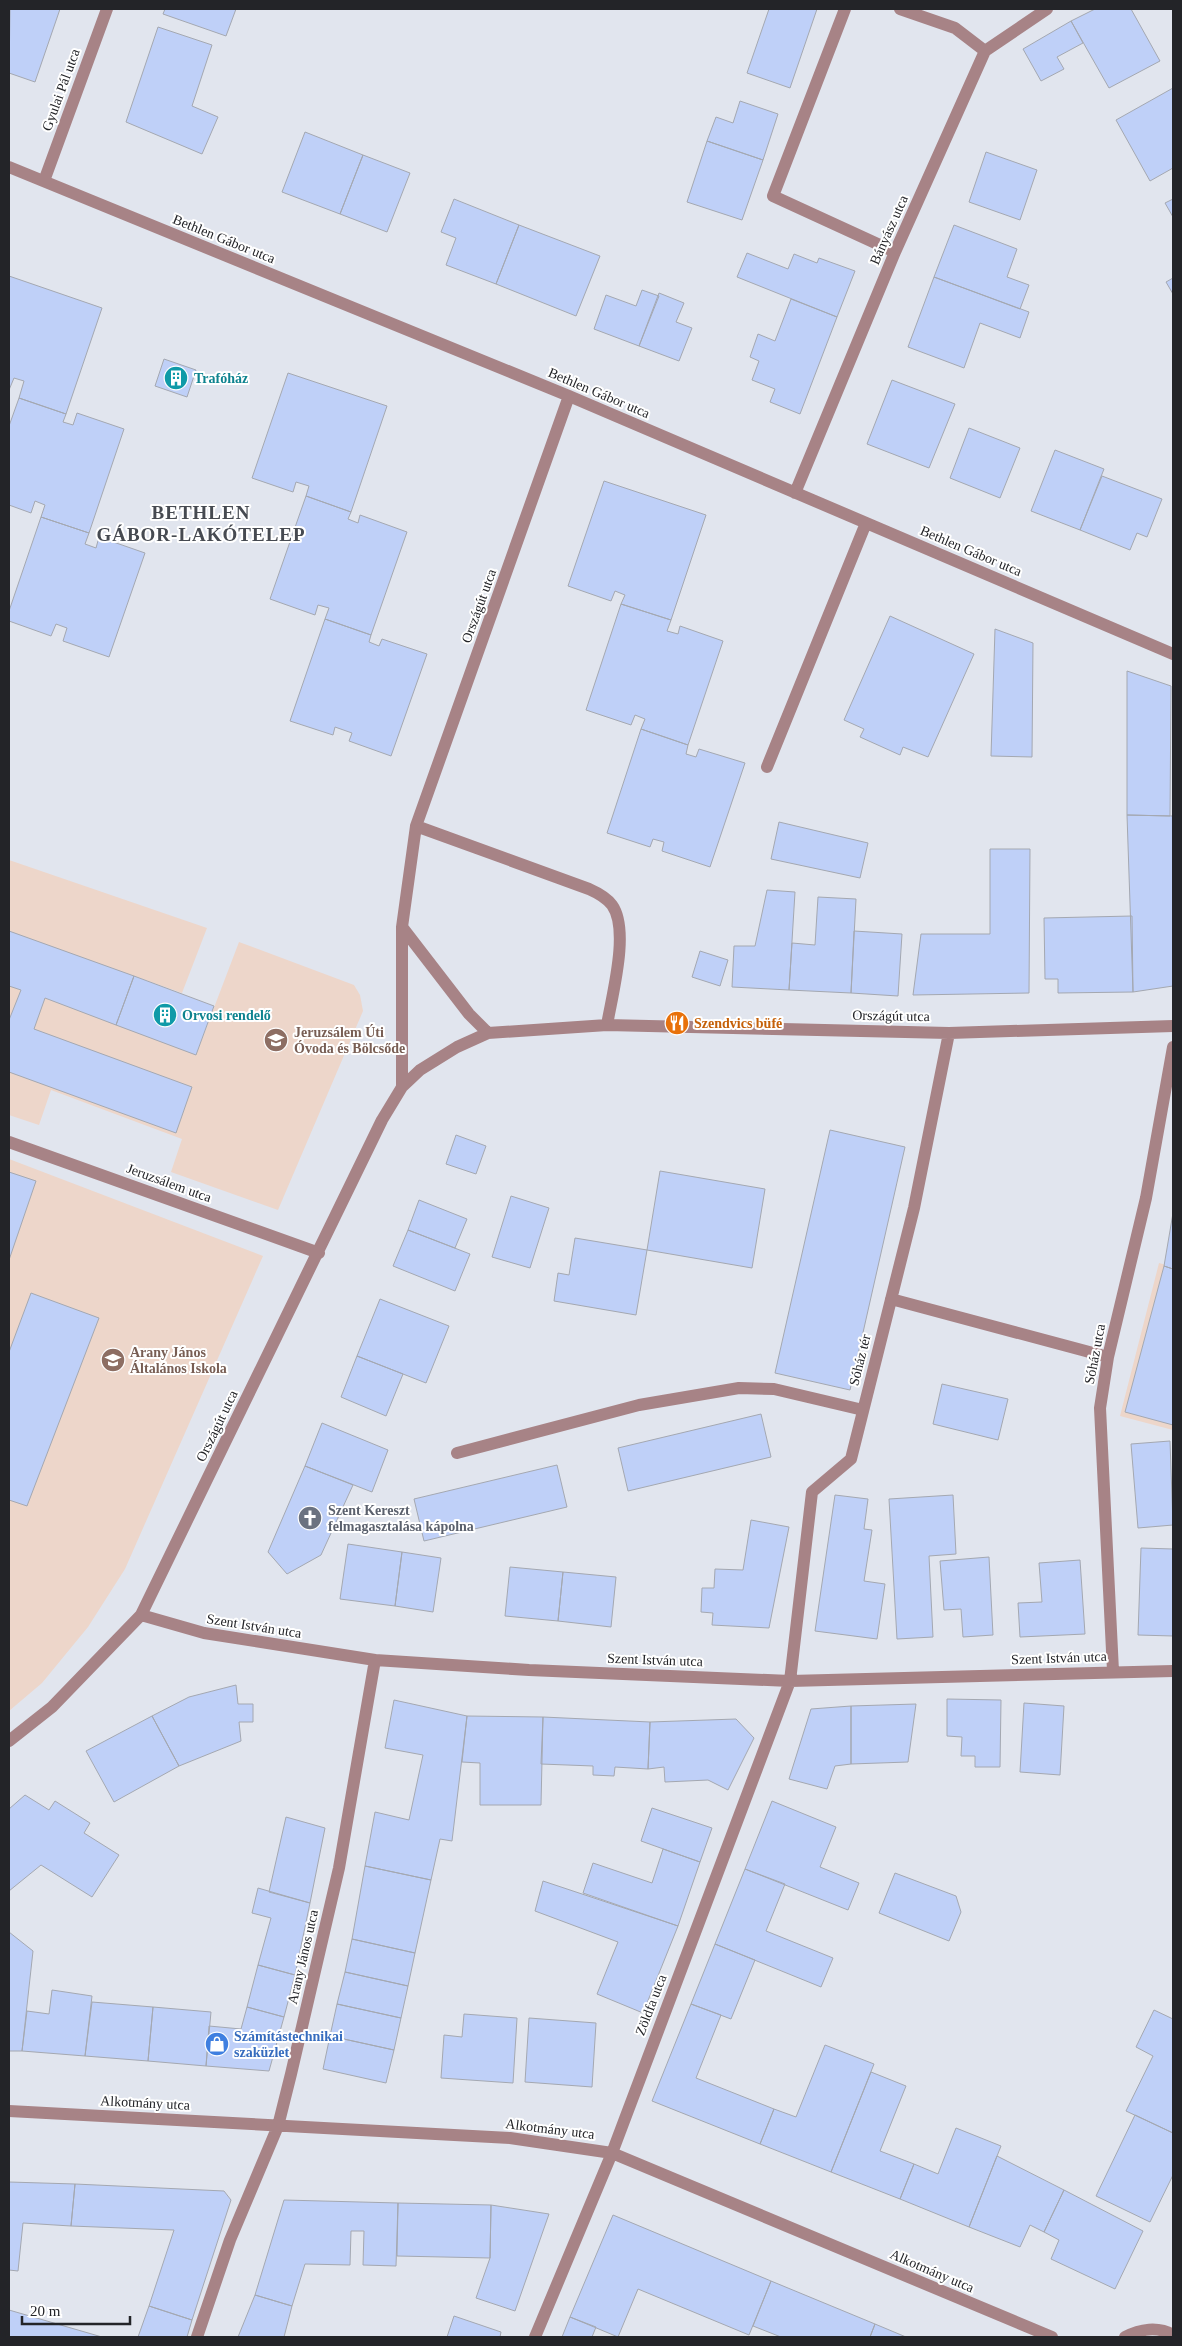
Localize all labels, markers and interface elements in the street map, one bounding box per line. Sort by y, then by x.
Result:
street label: Gyulai Pál utca [39,46,83,133]
street label: Bányász utca [867,192,911,267]
street label: Bethlen Gábor utca [171,212,278,267]
building icon: Trafóház [163,365,189,391]
street label: Bethlen Gábor utca [546,365,653,421]
place label: Trafóház [194,371,248,386]
district label: BETHLEN GÁBOR-LAKÓTELEP [96,502,306,545]
street label: Bethlen Gábor utca [918,523,1025,579]
street label: Országút utca [459,566,500,645]
building icon: Orvosi rendelő [152,1002,178,1028]
place label: Orvosi rendelő [182,1008,271,1023]
street label: Országút utca [852,1008,931,1024]
restaurant icon: Szendvics büfé [664,1010,690,1036]
place label: Szendvics büfé [694,1016,782,1031]
place label: Jeruzsálem Úti Óvoda és Bölcsőde [294,1024,405,1056]
school or university icon: Jeruzsálem Úti Óvoda és Bölcsőde [263,1027,289,1053]
street label: Jeruzsálem utca [125,1161,214,1206]
street label: Sóház utca [1082,1322,1108,1385]
street label: Sóház tér [846,1332,874,1387]
place label: Arany János Általános Iskola [130,1345,227,1376]
school or university icon: Arany János Általános Iskola [100,1347,126,1373]
street label: Országút utca [193,1387,241,1464]
place label: Szent Kereszt felmagasztalása kápolna [328,1503,474,1534]
church icon: Szent Kereszt felmagasztalása kápolna [297,1505,323,1531]
street label: Szent István utca [206,1611,303,1641]
street label: Szent István utca [1011,1649,1108,1667]
street label: Szent István utca [607,1651,704,1669]
street label: Arany János utca [285,1908,321,2006]
street label: Zöldfa utca [633,1972,670,2038]
place label: Számítástechnikai szaküzlet [234,2029,343,2060]
shop icon: Számítástechnikai szaküzlet [204,2031,230,2057]
street label: Alkotmány utca [100,2093,191,2113]
street label: Alkotmány utca [505,2116,596,2142]
street label: Alkotmány utca [888,2247,977,2296]
scale bar [22,2294,130,2326]
text: 20 m [30,2303,61,2319]

